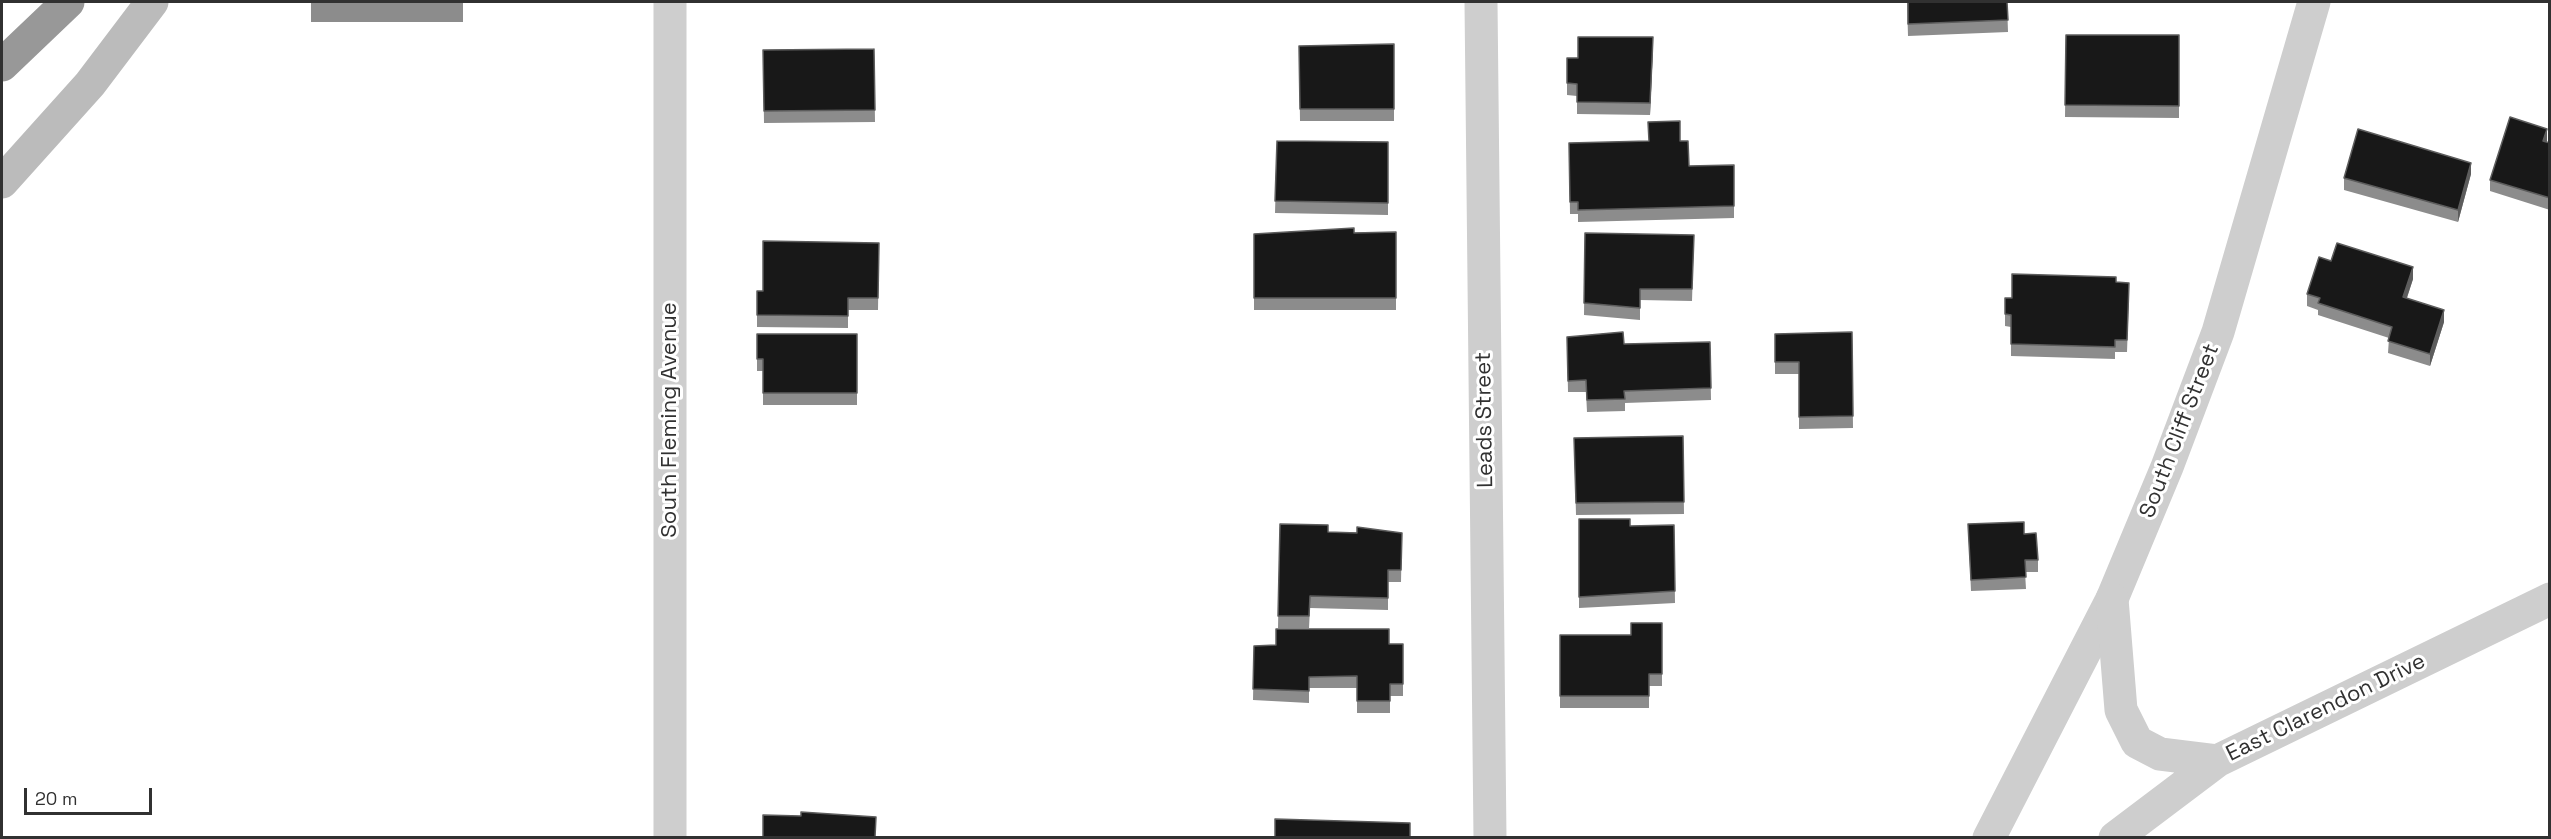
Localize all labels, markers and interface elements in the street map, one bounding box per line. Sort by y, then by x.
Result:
street label: South Fleming Avenue [657,302,683,538]
street label: South Cliff Street [2135,340,2225,522]
street label: Leads Street [1471,352,1499,488]
street label: East Clarendon Drive [2222,648,2430,768]
scale bar [27,776,154,814]
text: 20 m [35,787,78,810]

